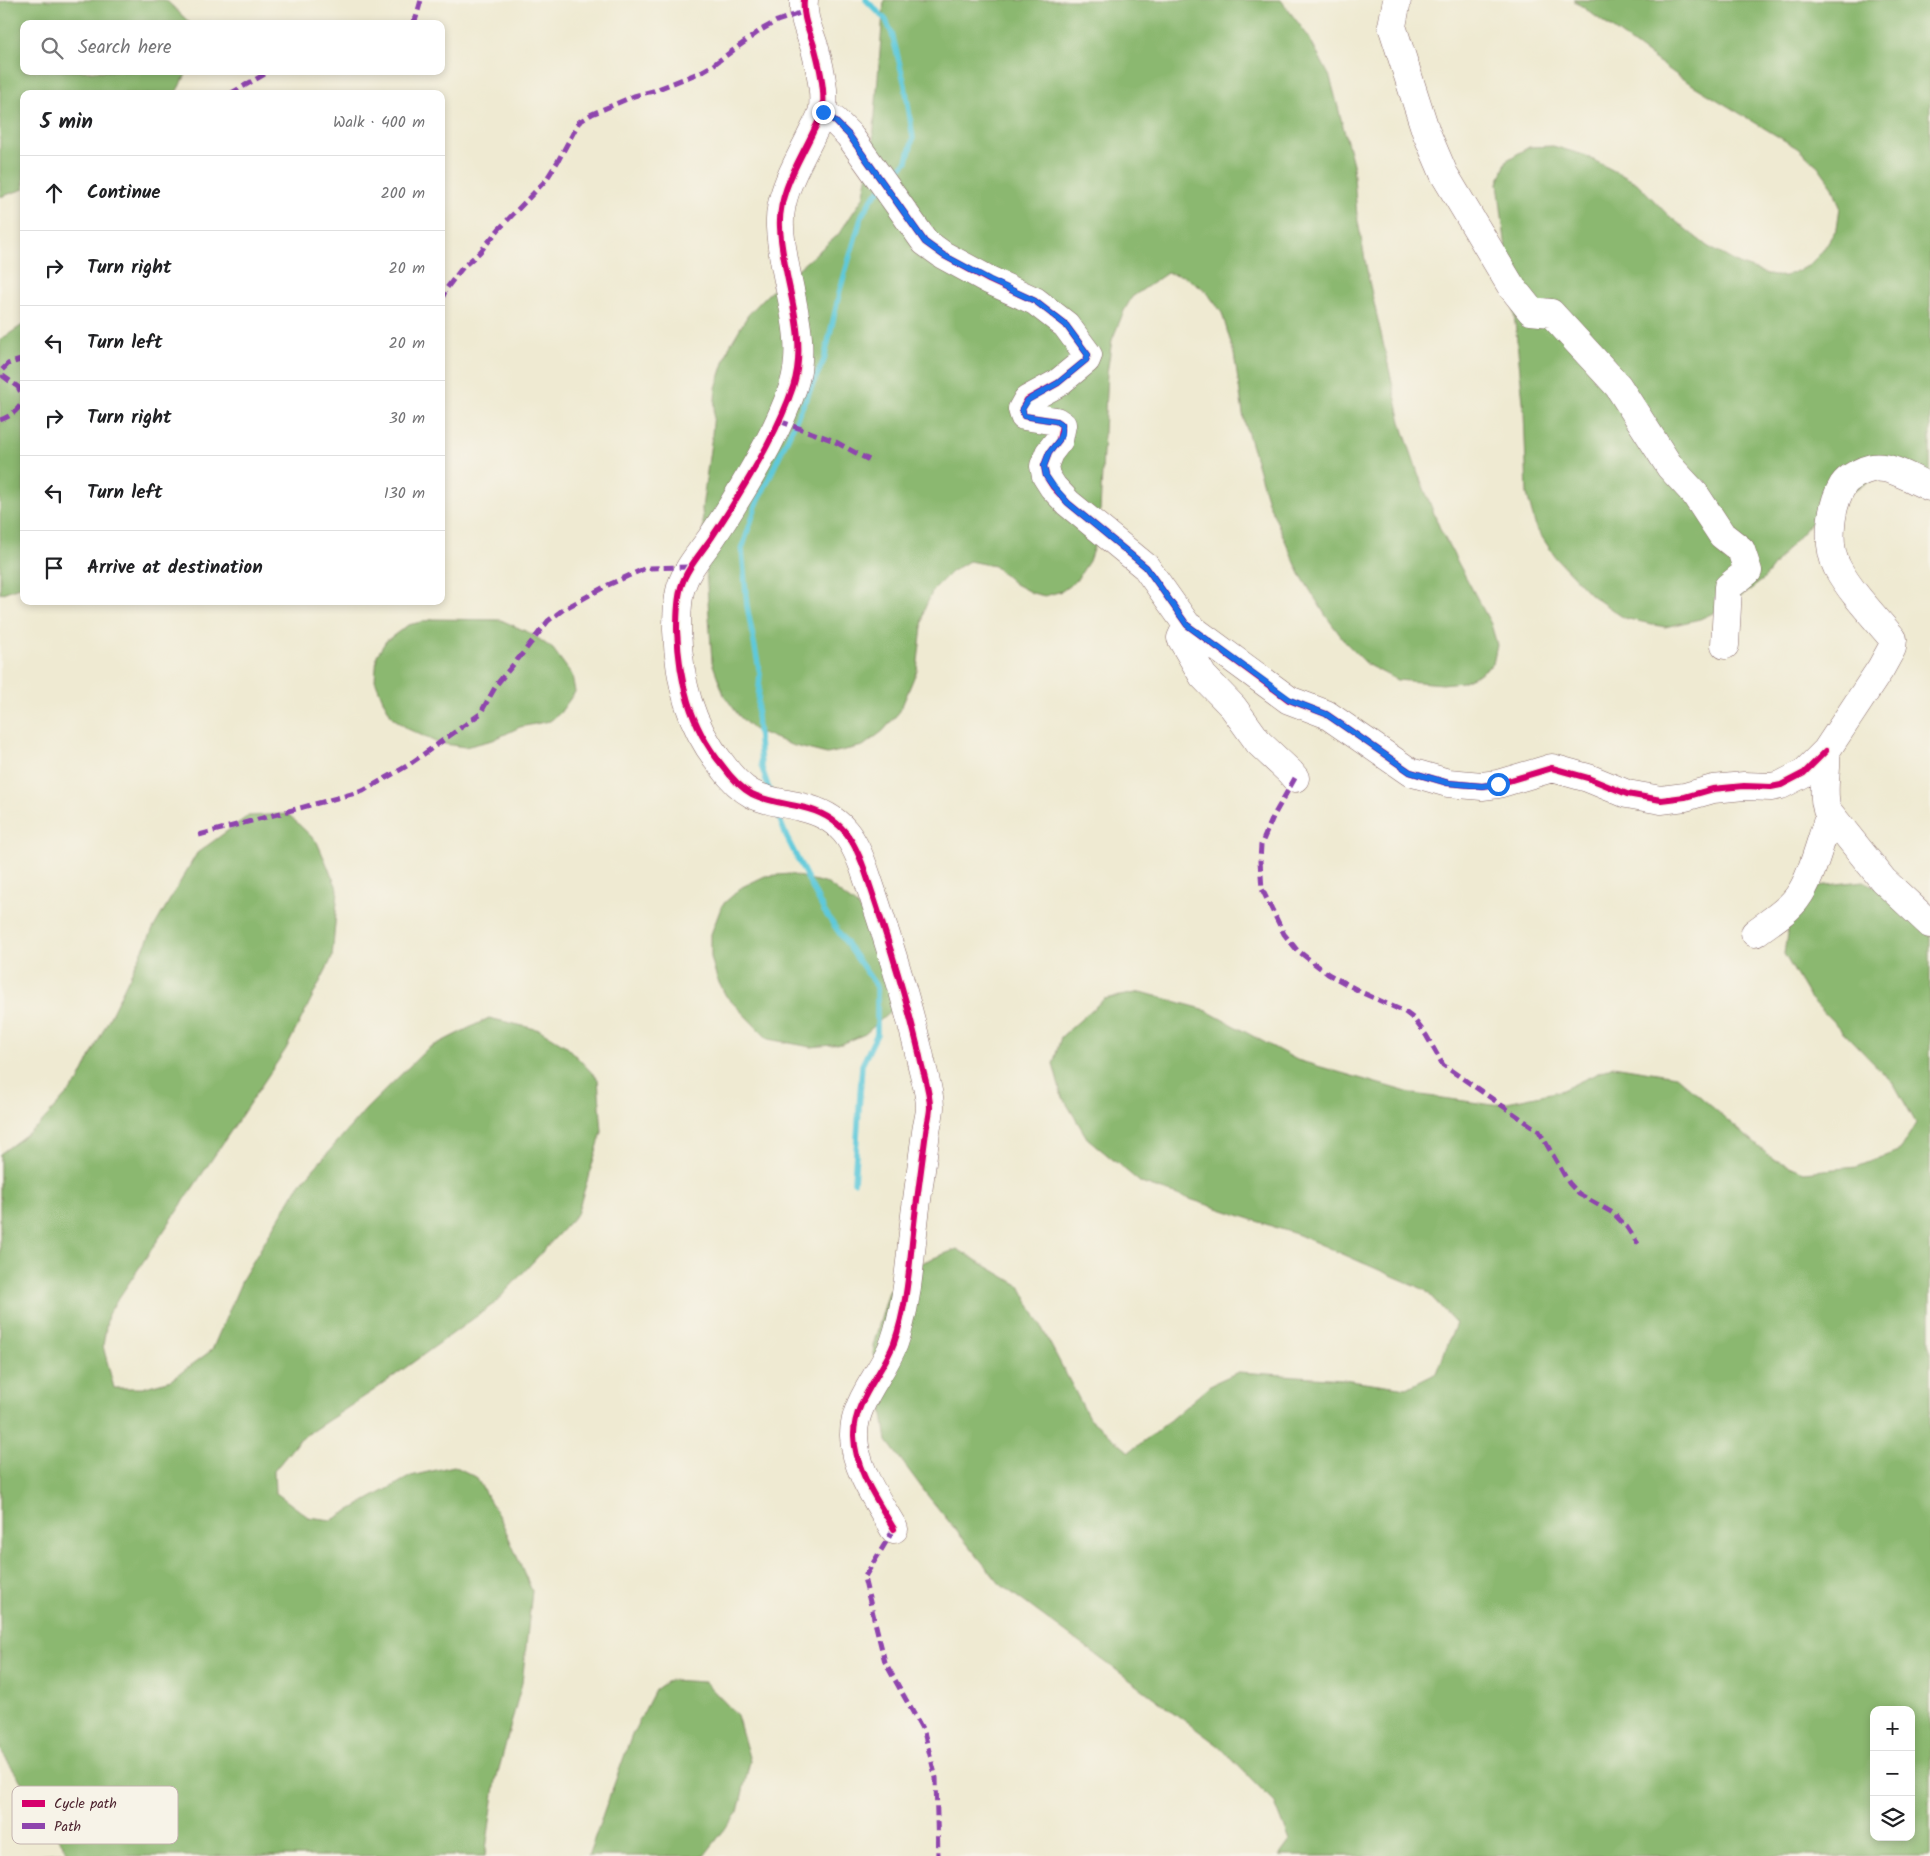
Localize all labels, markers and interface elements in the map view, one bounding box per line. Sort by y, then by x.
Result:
search box [20,20,445,75]
text: Search here [78,33,172,63]
icon: search [38,34,66,62]
route end [812,101,835,124]
text: 5 min [40,106,93,139]
text: Walk · 400 m [333,110,425,135]
text: Continue [87,178,160,208]
icon: ahead [40,179,68,207]
text: 200 m [381,181,425,206]
text: Turn right [87,253,172,283]
icon: right [40,254,68,282]
text: 20 m [389,256,425,281]
text: Turn left [87,328,162,358]
icon: left [40,329,68,357]
text: 20 m [389,331,425,356]
text: Turn right [87,403,172,433]
icon: right [40,404,68,432]
text: 30 m [389,406,425,431]
text: Turn left [87,478,162,508]
icon: left [40,479,68,507]
text: 130 m [384,481,425,506]
text: Arrive at destination [87,553,263,583]
icon: arrive [40,554,68,582]
route start [1487,773,1510,796]
map controls [1870,1706,1915,1841]
button: + [1870,1706,1915,1751]
button: − [1870,1751,1915,1796]
legend [12,1786,178,1844]
text: Cycle path [54,1793,117,1815]
button: layers [1870,1796,1915,1841]
text: Path [54,1816,81,1838]

